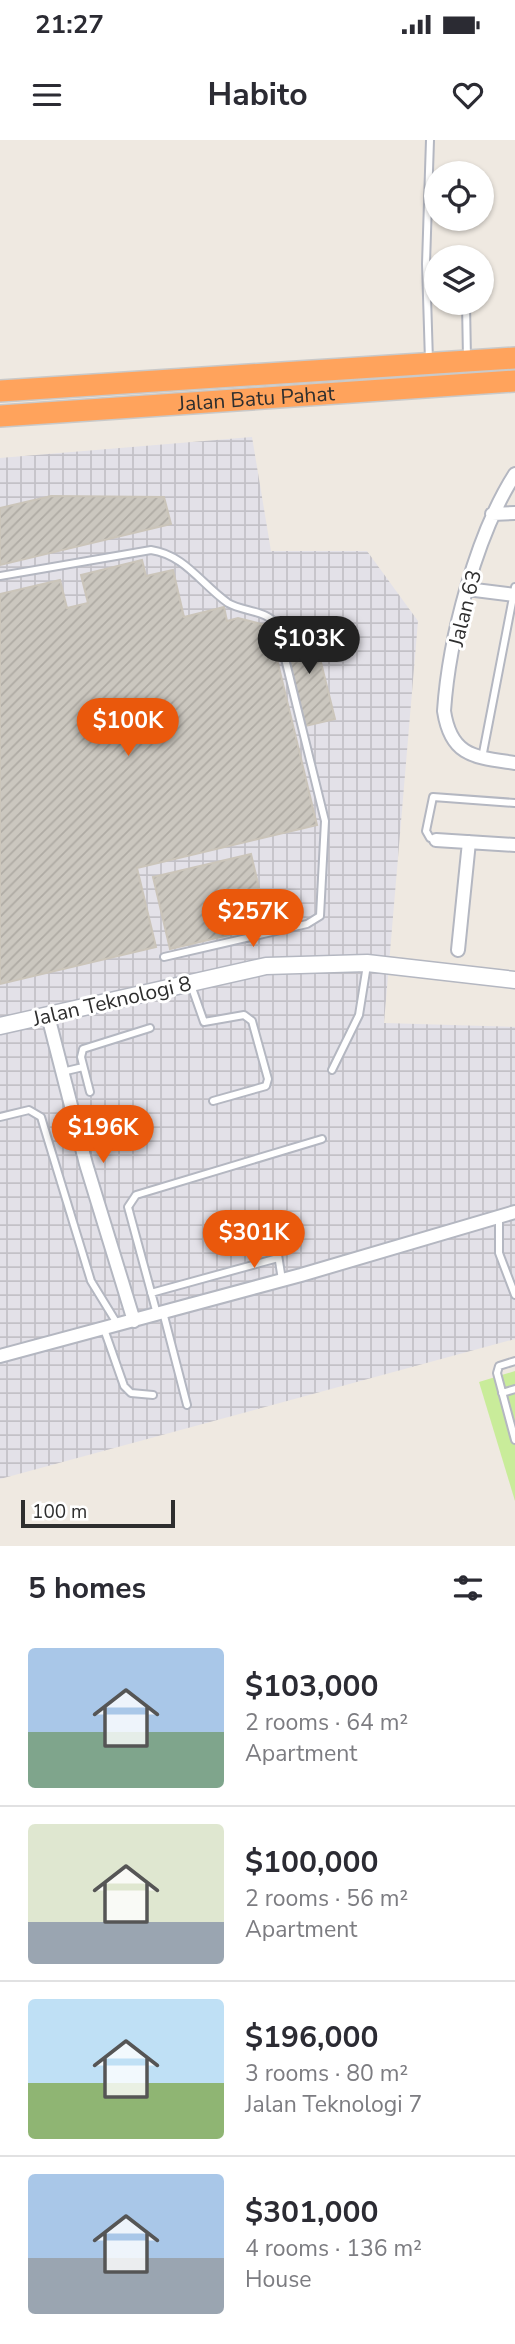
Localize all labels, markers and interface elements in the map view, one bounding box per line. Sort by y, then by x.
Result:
text: 21:27 [35,7,104,42]
text: Habito [207,73,308,116]
icon: menu [28,76,66,114]
icon: heart [449,76,487,114]
map controls [424,161,494,315]
button: locate [424,161,494,231]
button: layers [424,245,494,315]
street label: Jalan Batu Pahat [176,379,336,418]
street label: Jalan 63 [442,567,488,650]
pin: $103K [260,616,358,676]
text: $103K [274,623,344,654]
pin: $100K [79,698,177,758]
text: $100K [93,705,163,736]
pin: $257K [204,890,302,949]
text: $257K [218,896,288,927]
street label: Jalan Teknologi 8 [29,969,194,1033]
pin: $196K [54,1105,152,1165]
text: $196K [68,1112,138,1143]
pin: $301K [205,1210,303,1270]
text: $301K [219,1217,289,1248]
scale bar [21,1497,175,1529]
text: 100 m [32,1499,87,1525]
text: 5 homes [28,1568,146,1609]
icon: filters [449,1569,487,1607]
text: $103,000 [245,1666,378,1707]
icon: home [84,1676,168,1760]
text: 2 rooms · 64 m² [245,1707,408,1738]
text: Apartment [245,1738,357,1769]
text: $100,000 [245,1842,378,1883]
icon: home [84,1852,168,1936]
text: 2 rooms · 56 m² [245,1883,408,1914]
text: Apartment [245,1914,357,1945]
text: $196,000 [245,2017,378,2058]
icon: home [84,2027,168,2111]
text: 3 rooms · 80 m² [245,2058,408,2089]
text: Jalan Teknologi 7 [245,2089,422,2120]
text: $301,000 [245,2192,378,2233]
icon: home [84,2202,168,2286]
text: 4 rooms · 136 m² [245,2233,422,2264]
text: House [245,2264,312,2295]

